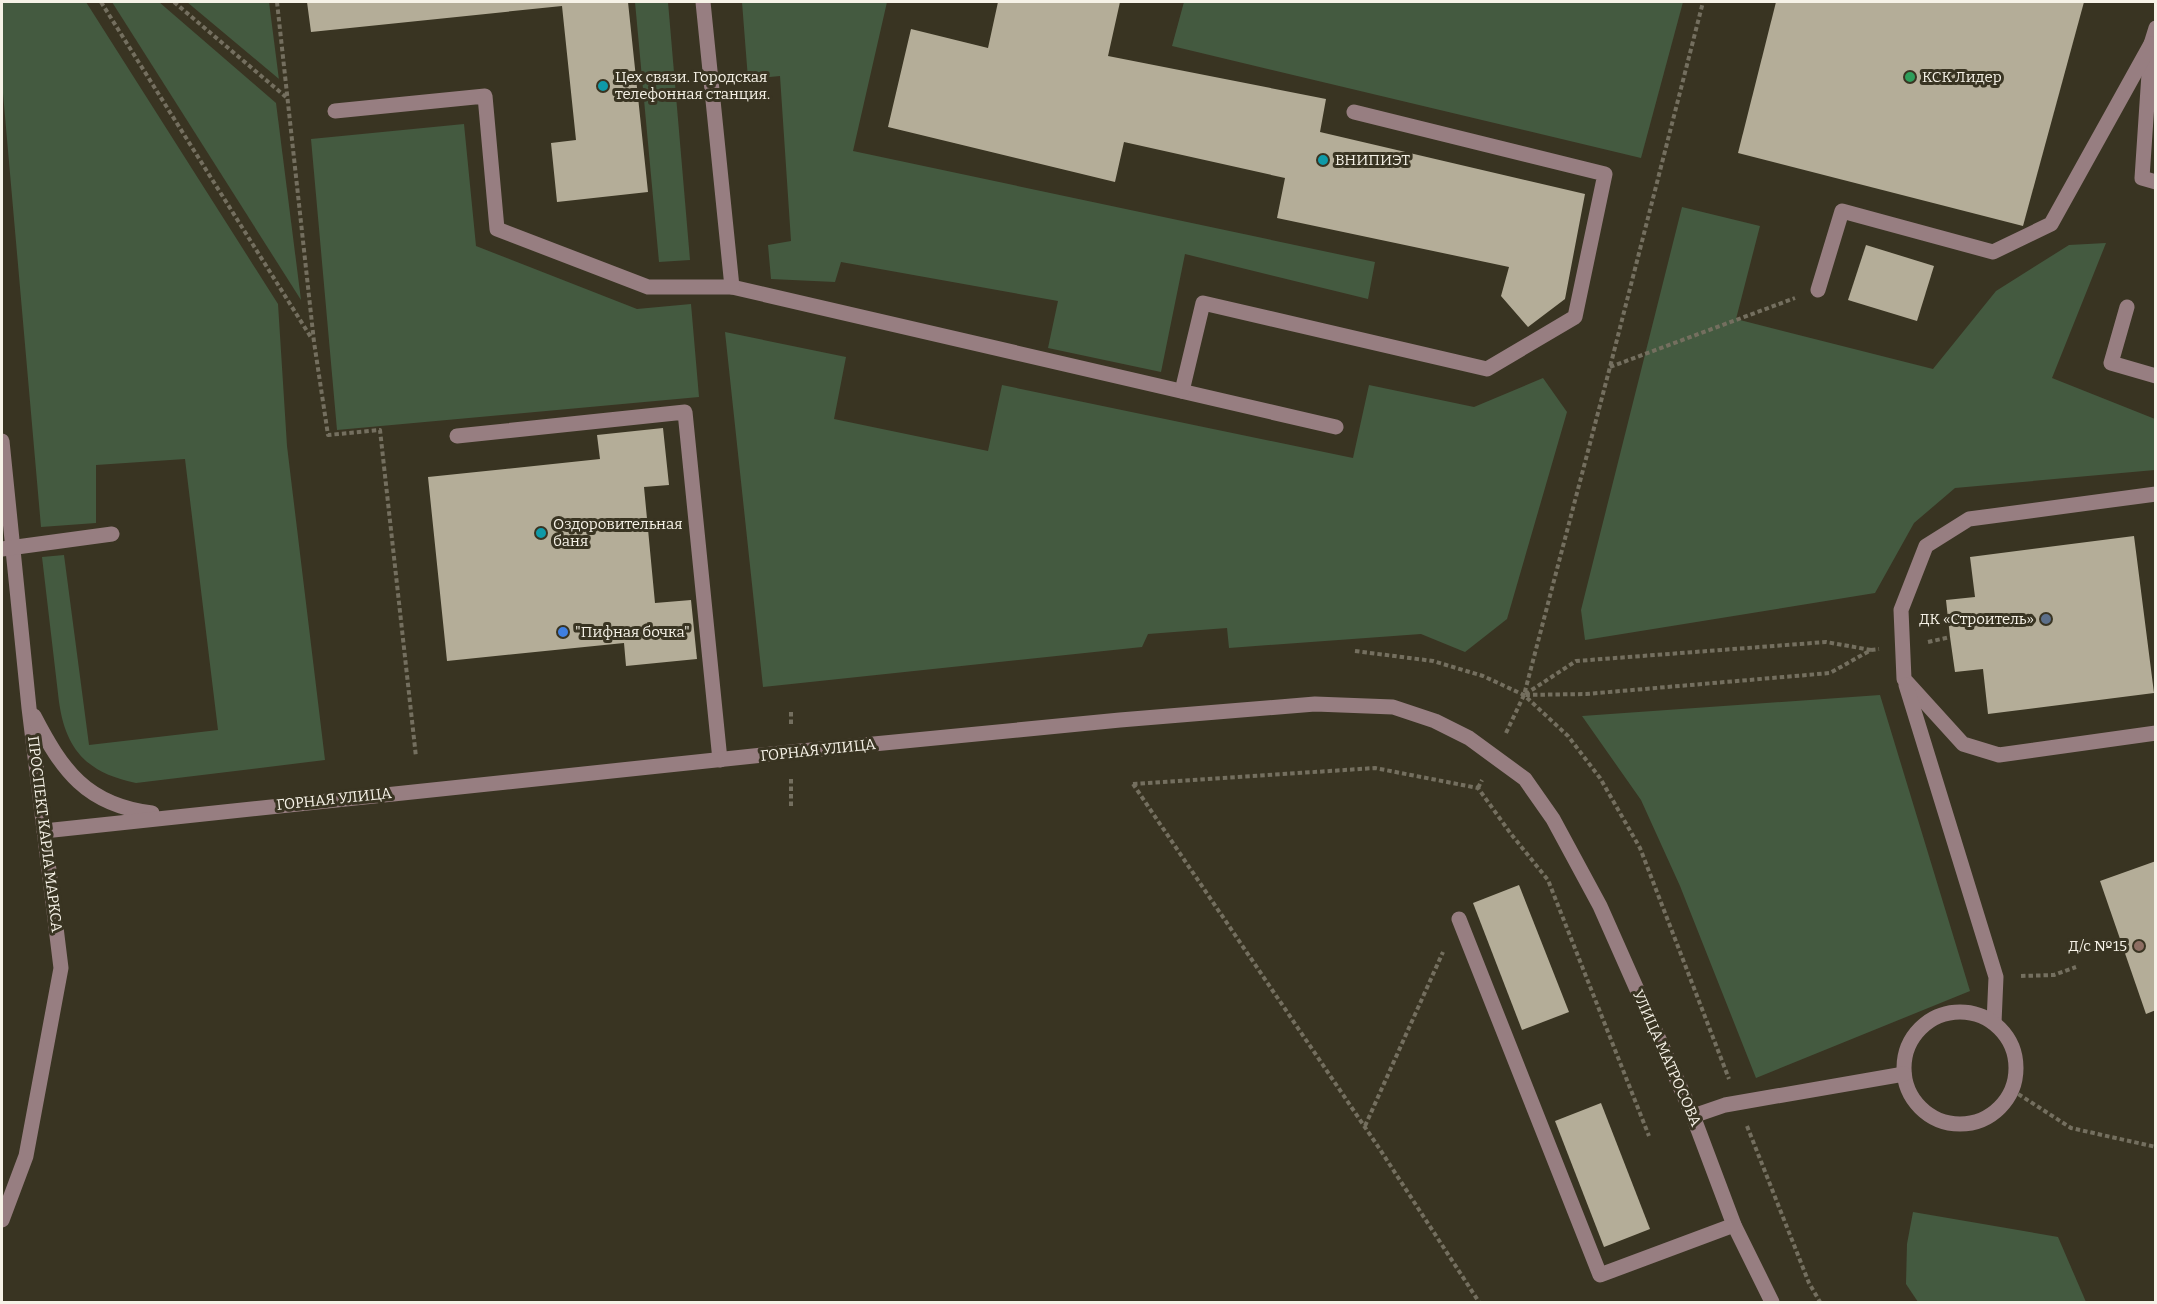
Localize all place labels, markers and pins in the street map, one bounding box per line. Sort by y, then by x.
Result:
place label: Цех связи. Городская телефонная станция. [615,68,770,103]
place label: КСК Лидер [1922,68,2002,86]
marker: КСК Лидер [1903,70,1917,84]
marker: Цех связи. Городская телефонная станция. [596,79,610,93]
place label: ВНИПИЭТ [1335,151,1410,169]
marker: ВНИПИЭТ [1316,153,1330,167]
place label: Оздоровительная баня [553,515,682,550]
marker: Оздоровительная баня [534,526,548,540]
place label: ДК «Строитель» [1919,610,2034,628]
marker: ДК «Строитель» [2039,612,2053,626]
place label: "Пифная бочка" [575,623,690,641]
marker: "Пифная бочка" [556,625,570,639]
place label: Д/с №15 [2069,937,2127,955]
marker: Д/с №15 [2132,939,2146,953]

